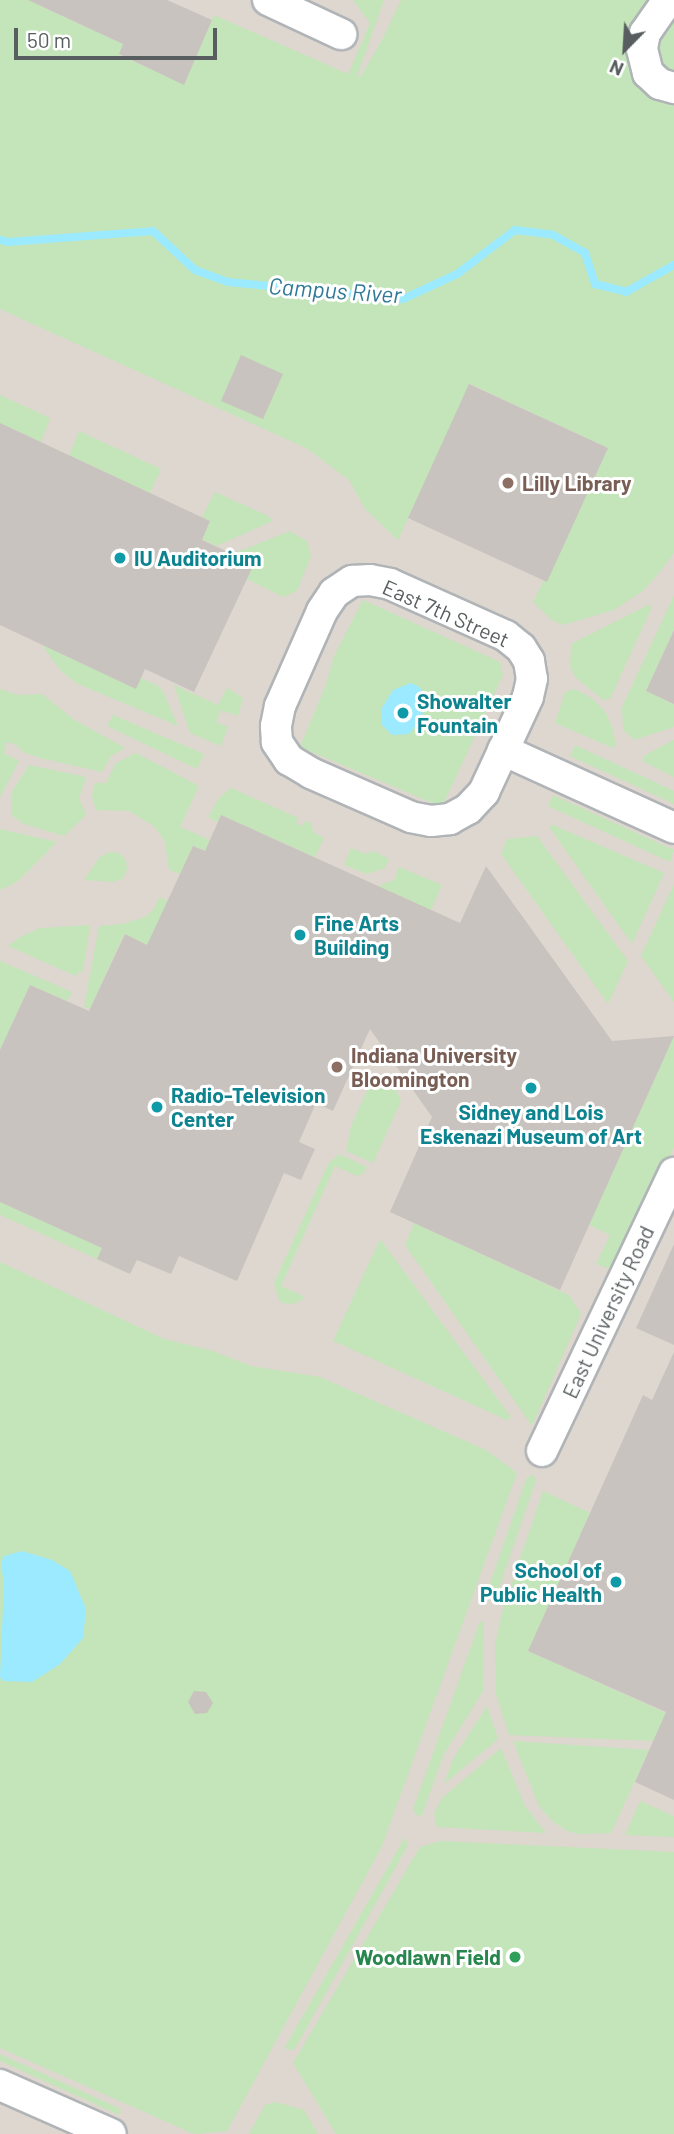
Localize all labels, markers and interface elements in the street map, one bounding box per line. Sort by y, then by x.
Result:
scale bar [18,14,220,58]
north arrow [590,14,660,84]
text: 50 m [27,27,71,52]
text: N [606,56,627,82]
water label: Campus River [268,272,402,308]
place label: Lilly Library [522,470,632,496]
marker: Lilly Library [500,475,516,491]
place label: IU Auditorium [134,545,262,571]
marker: IU Auditorium [112,550,128,566]
street label: East 7th Street [379,574,513,652]
place label: Showalter Fountain [417,688,511,738]
marker: Showalter Fountain [395,705,411,721]
place label: Fine Arts Building [314,910,399,960]
marker: Fine Arts Building [292,927,308,943]
place label: Indiana University Bloomington [351,1042,517,1092]
marker: Indiana University Bloomington [329,1059,345,1075]
marker: Sidney and Lois Eskenazi Museum of Art [523,1080,539,1096]
place label: Radio-Television Center [171,1082,325,1132]
marker: Radio-Television Center [149,1099,165,1115]
place label: Sidney and Lois Eskenazi Museum of Art [420,1099,642,1149]
street label: East University Road [557,1222,659,1402]
place label: School of Public Health [480,1557,602,1607]
marker: School of Public Health [608,1574,624,1590]
place label: Woodlawn Field [355,1944,501,1970]
marker: Woodlawn Field [507,1949,523,1965]

